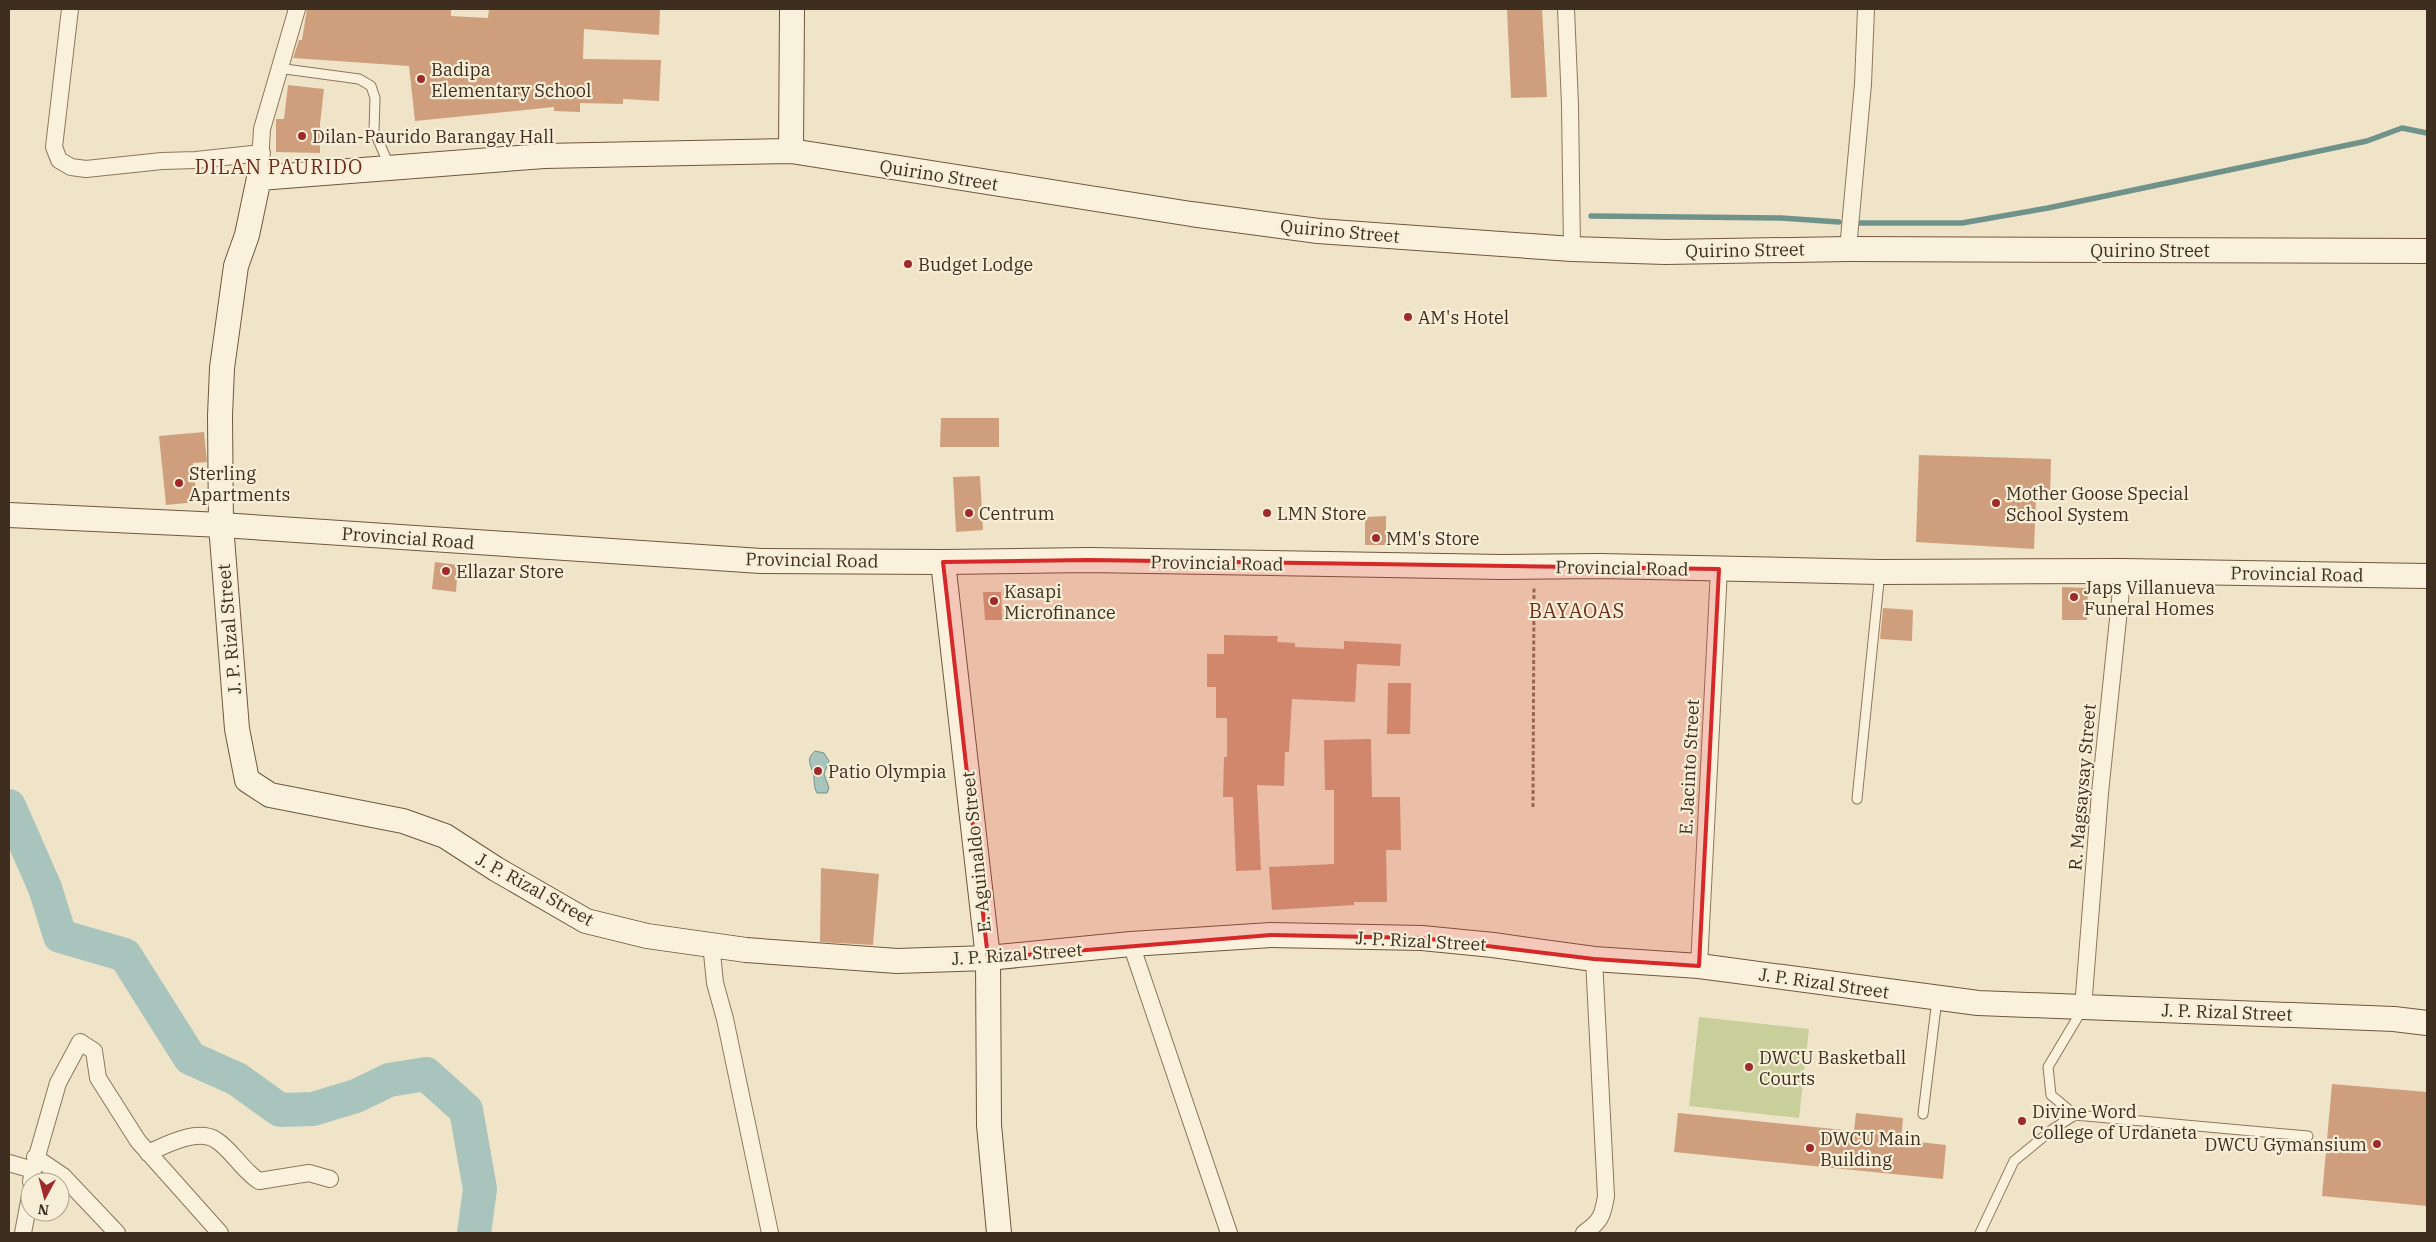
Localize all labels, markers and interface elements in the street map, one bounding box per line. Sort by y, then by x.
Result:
place label: Badipa Elementary School [431,58,591,102]
marker: Badipa Elementary School [415,73,427,85]
place label: Dilan-Paurido Barangay Hall [312,125,554,148]
marker: Dilan-Paurido Barangay Hall [296,130,308,142]
district label: DILAN PAURIDO [195,153,363,180]
street label: Quirino Street [878,154,1000,196]
street label: Quirino Street [1279,214,1401,248]
street label: Quirino Street [1685,237,1805,263]
street label: Quirino Street [2090,239,2210,262]
place label: Budget Lodge [918,253,1033,276]
marker: Budget Lodge [902,258,914,270]
place label: AM's Hotel [1418,306,1509,329]
marker: AM's Hotel [1402,311,1414,323]
place label: Sterling Apartments [189,462,290,506]
marker: Sterling Apartments [173,477,185,489]
place label: Mother Goose Special School System [2006,482,2189,526]
marker: Mother Goose Special School System [1990,497,2002,509]
place label: Centrum [979,502,1055,525]
place label: LMN Store [1277,502,1366,525]
marker: Centrum [963,507,975,519]
marker: LMN Store [1261,507,1273,519]
street label: Provincial Road [341,522,475,554]
place label: MM's Store [1386,527,1479,550]
marker: MM's Store [1370,532,1382,544]
street label: Provincial Road [745,547,879,573]
street label: Provincial Road [1150,550,1284,576]
street label: Provincial Road [1555,555,1689,581]
place label: Ellazar Store [456,560,564,583]
street label: Provincial Road [2230,561,2364,587]
street label: J. P. Rizal Street [212,563,246,695]
marker: Ellazar Store [440,565,452,577]
place label: Japs Villanueva Funeral Homes [2084,576,2216,620]
place label: Kasapi Microfinance [1004,580,1116,624]
marker: Japs Villanueva Funeral Homes [2068,591,2080,603]
marker: Kasapi Microfinance [988,595,1000,607]
district label: BAYAOAS [1529,597,1625,624]
street label: E. Jacinto Street [1674,698,1704,836]
street label: R. Magsaysay Street [2063,703,2101,871]
place label: Patio Olympia [828,760,947,783]
marker: Patio Olympia [812,765,824,777]
street label: E. Aguinaldo Street [956,770,996,934]
street label: J. P. Rizal Street [472,847,598,931]
street label: J. P. Rizal Street [1355,926,1487,956]
street label: J. P. Rizal Street [951,938,1083,970]
street label: J. P. Rizal Street [1757,962,1891,1004]
street label: J. P. Rizal Street [2161,998,2293,1026]
place label: DWCU Basketball Courts [1759,1046,1906,1090]
marker: DWCU Basketball Courts [1743,1061,1755,1073]
place label: Divine Word College of Urdaneta [2032,1100,2197,1144]
marker: Divine Word College of Urdaneta [2016,1115,2028,1127]
place label: DWCU Main Building [1820,1127,1921,1171]
place label: DWCU Gymansium [2205,1133,2367,1156]
marker: DWCU Gymansium [2371,1138,2383,1150]
marker: DWCU Main Building [1804,1142,1816,1154]
north arrow [20,1172,70,1222]
text: N [37,1200,50,1220]

